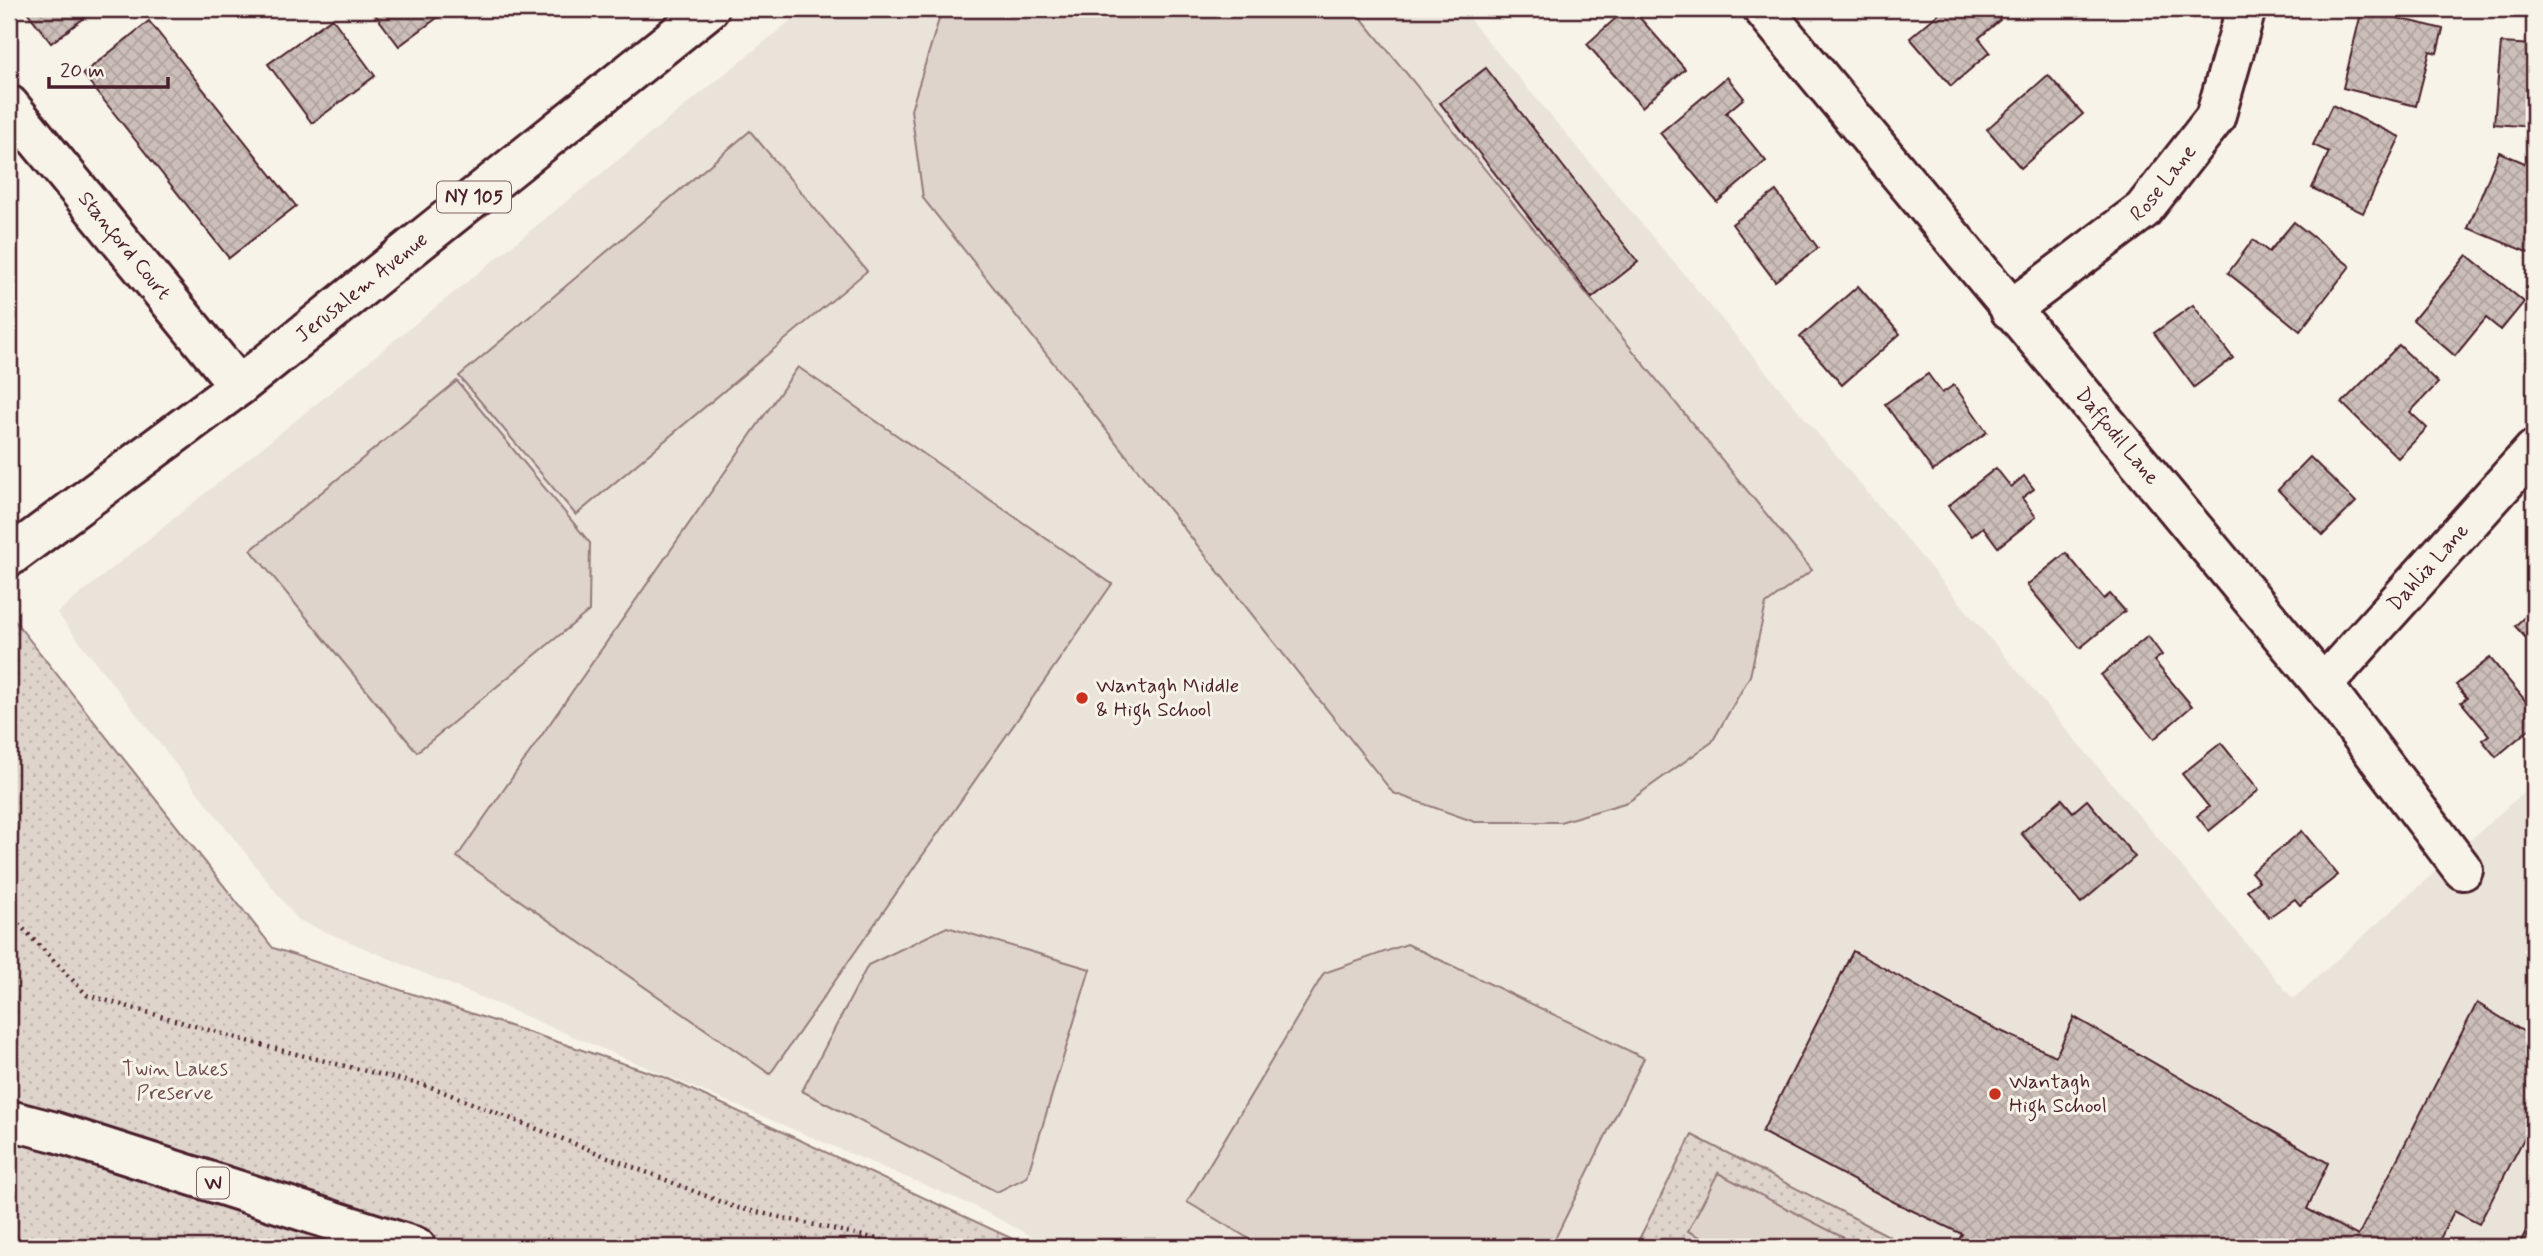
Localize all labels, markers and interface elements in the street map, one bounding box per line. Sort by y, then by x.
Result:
scale bar [49,46,168,90]
text: 20 m [60,57,105,85]
street label: Rose Lane [2125,139,2203,229]
road number: NY 105 [437,182,511,212]
street label: Stanford Court [71,186,177,306]
street label: Jerusalem Avenue [290,226,434,349]
street label: Daffodil Lane [2068,382,2166,491]
street label: Dahlia Lane [2381,517,2476,618]
place label: Wantagh Middle & High School [1096,672,1239,726]
marker: Wantagh Middle & High School [1074,690,1090,706]
park label: Twin Lakes Preserve [122,1055,228,1107]
place label: Wantagh High School [2009,1068,2107,1122]
marker: Wantagh High School [1987,1086,2003,1102]
road number: W [197,1168,229,1198]

